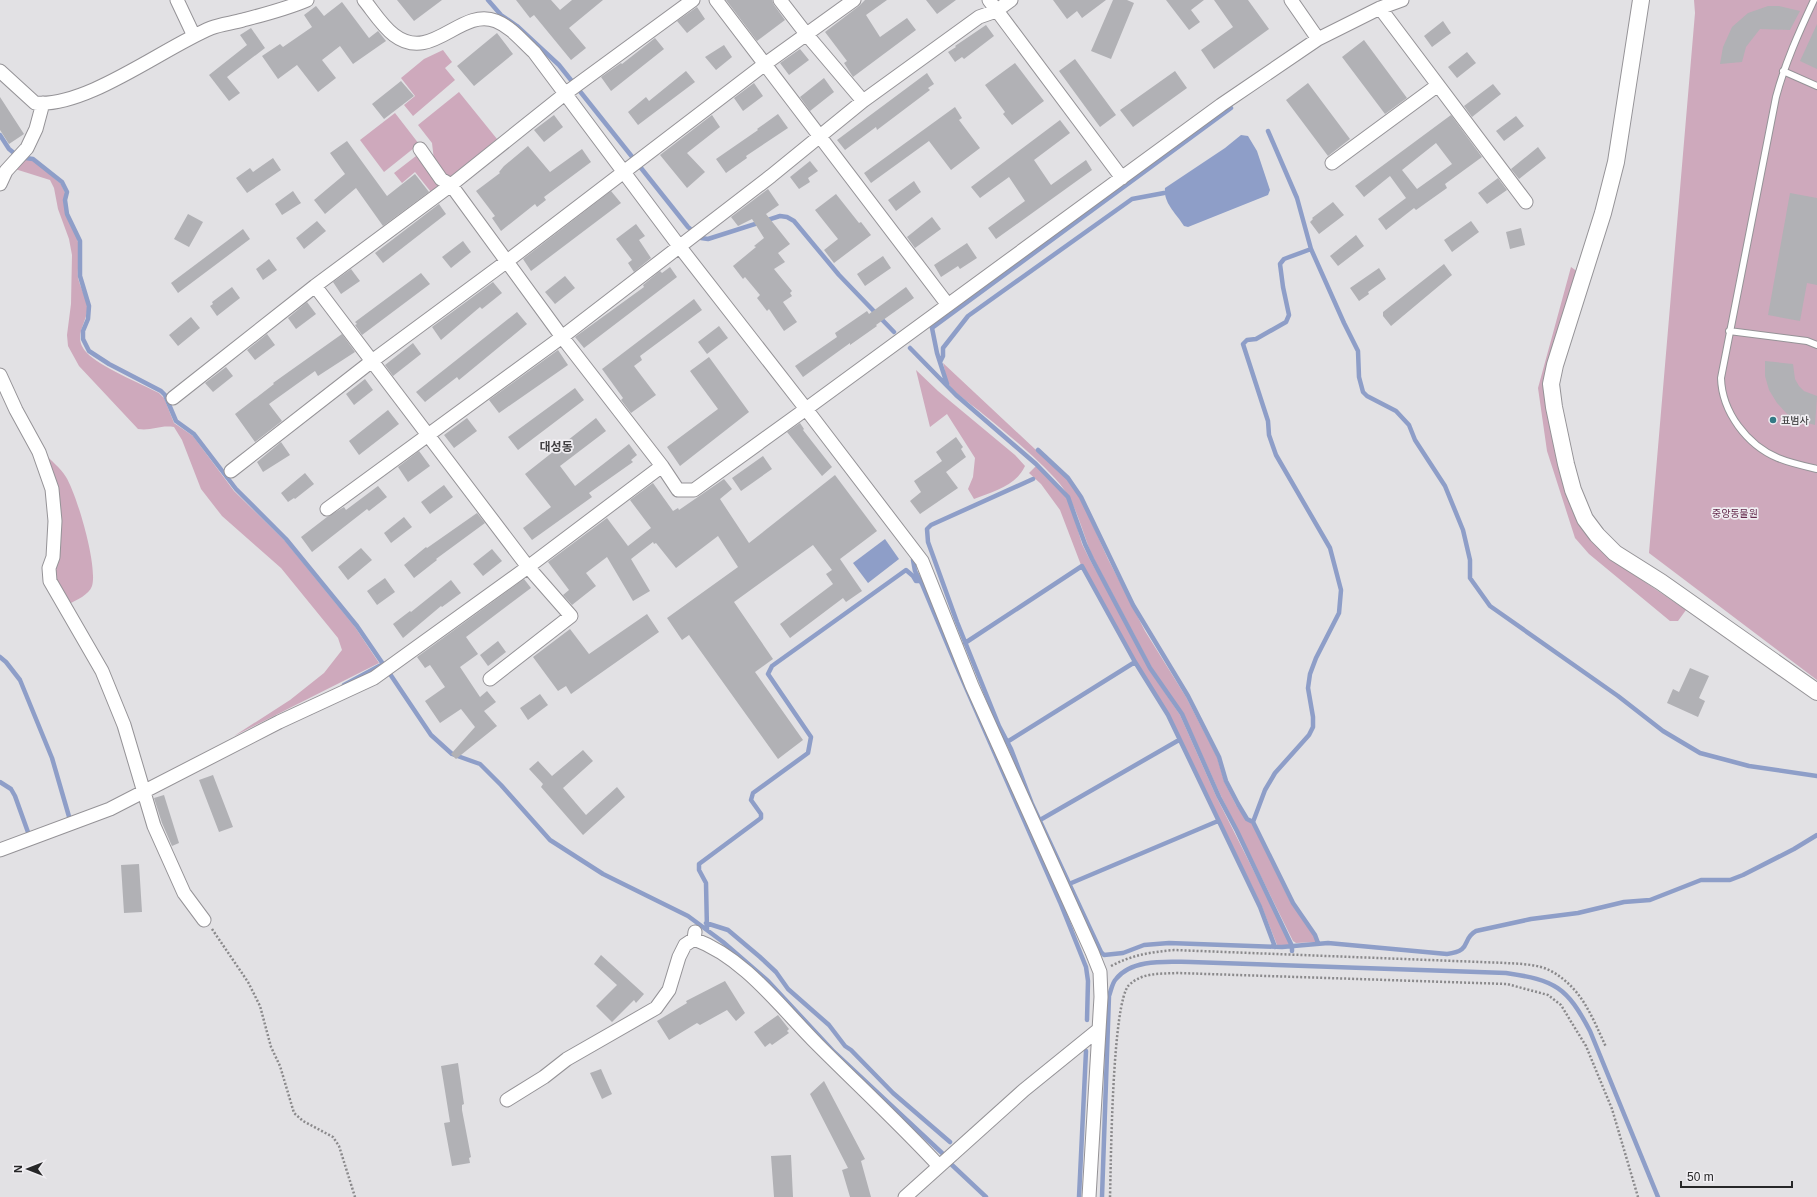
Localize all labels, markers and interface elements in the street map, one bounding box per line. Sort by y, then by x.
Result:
marker: 표범사 [1768,415,1778,425]
place label: 표범사 [1781,415,1809,426]
district label: 대성동 [539,440,573,454]
park label: 중앙동물원 [1712,508,1758,519]
north arrow [8,1149,48,1189]
scale bar [1681,1163,1792,1189]
text: N [12,1165,24,1173]
text: 50 m [1687,1170,1714,1184]

